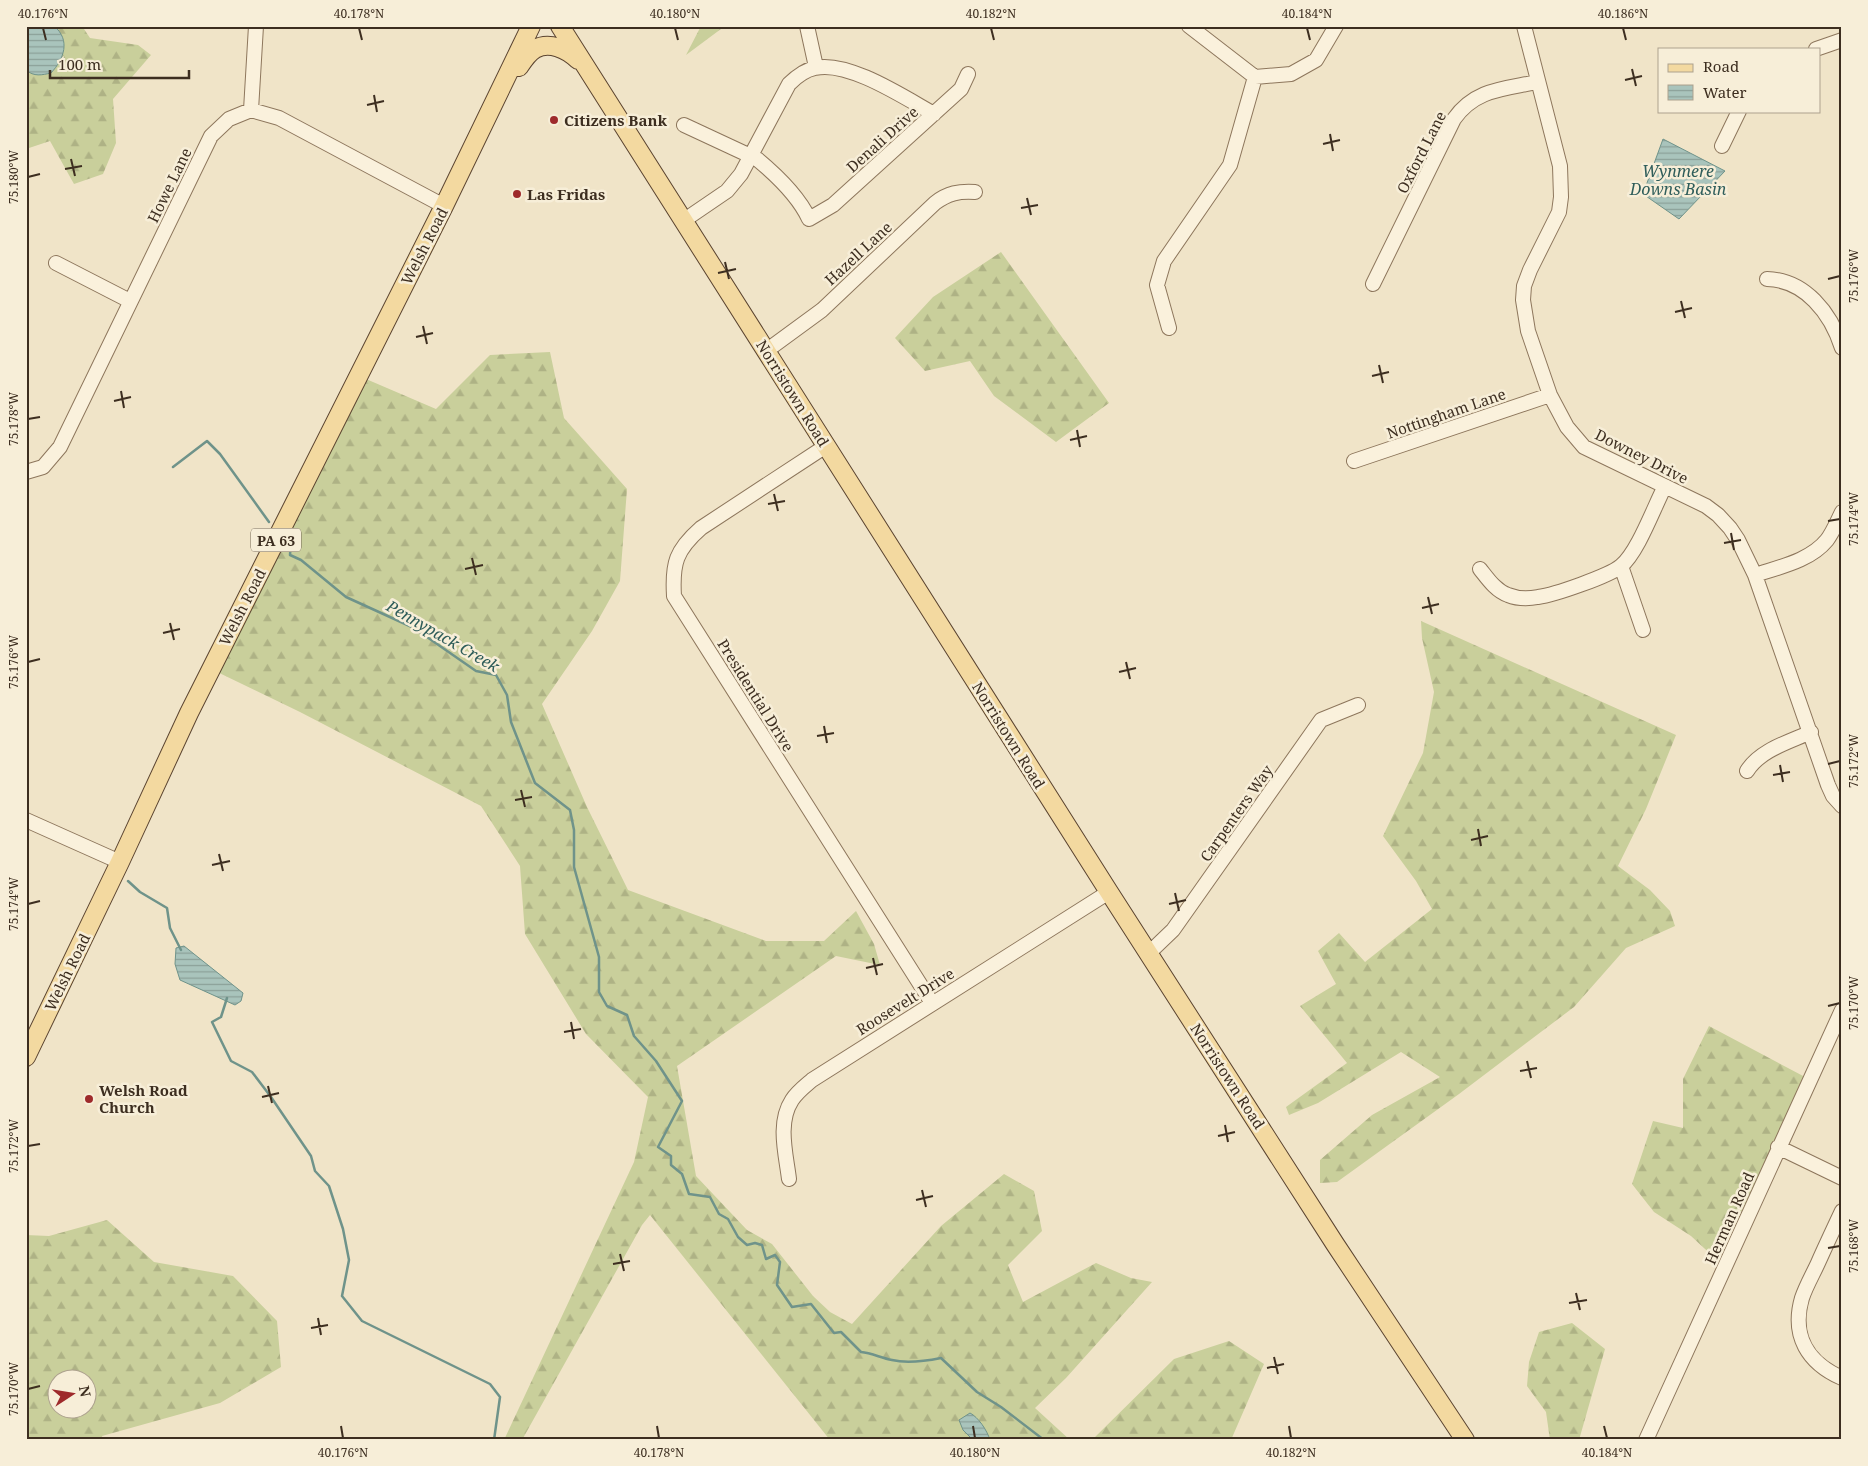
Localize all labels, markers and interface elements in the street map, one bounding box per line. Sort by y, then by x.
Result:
text: 40.176°N [18,5,68,22]
text: 40.178°N [334,5,384,22]
text: 40.180°N [650,5,700,22]
text: 40.182°N [966,5,1016,22]
text: 40.184°N [1282,5,1332,22]
text: 40.186°N [1598,5,1648,22]
scale bar [50,48,189,80]
legend [1658,48,1820,112]
text: 100 m [58,54,101,74]
text: Road [1703,56,1739,76]
text: Water [1703,82,1746,102]
street label: Denali Drive [842,101,922,177]
street label: Oxford Lane [1392,108,1450,196]
place label: Citizens Bank [564,110,667,130]
marker: Citizens Bank [548,114,560,126]
street label: Howe Lane [142,144,196,226]
text: 75.180°W [5,150,22,204]
water label: Wynmere Downs Basin [1629,160,1727,200]
place label: Las Fridas [527,184,605,204]
marker: Las Fridas [511,188,523,200]
street label: Welsh Road [396,204,452,288]
street label: Hazell Lane [820,217,896,289]
text: 75.176°W [1845,249,1862,303]
street label: Norristown Road [752,336,834,450]
street label: Nottingham Lane [1384,383,1508,443]
text: 75.178°W [5,392,22,446]
street label: Downey Drive [1592,424,1692,488]
text: 75.174°W [1845,492,1862,546]
road number: PA 63 [251,528,301,552]
street label: Welsh Road [214,565,270,649]
water label: Pennypack Creek [382,594,504,678]
text: 75.176°W [5,635,22,689]
street label: Presidential Drive [713,635,799,755]
street label: Norristown Road [968,678,1050,792]
text: 75.172°W [1845,734,1862,788]
street label: Carpenters Way [1195,760,1277,865]
text: 75.174°W [5,877,22,931]
street label: Welsh Road [40,930,94,1014]
street label: Roosevelt Drive [852,963,958,1039]
text: 75.170°W [1845,976,1862,1030]
street label: Norristown Road [1186,1019,1270,1133]
place label: Welsh Road Church [99,1080,188,1117]
marker: Welsh Road Church [83,1093,95,1105]
text: 75.172°W [5,1119,22,1173]
street label: Herman Road [1700,1169,1758,1267]
text: 75.168°W [1845,1219,1862,1273]
text: 75.170°W [5,1362,22,1416]
north arrow [48,1368,98,1418]
text: N [75,1384,96,1399]
text: 40.176°N [318,1444,368,1461]
text: 40.178°N [634,1444,684,1461]
text: 40.180°N [950,1444,1000,1461]
text: 40.182°N [1266,1444,1316,1461]
text: 40.184°N [1582,1444,1632,1461]

